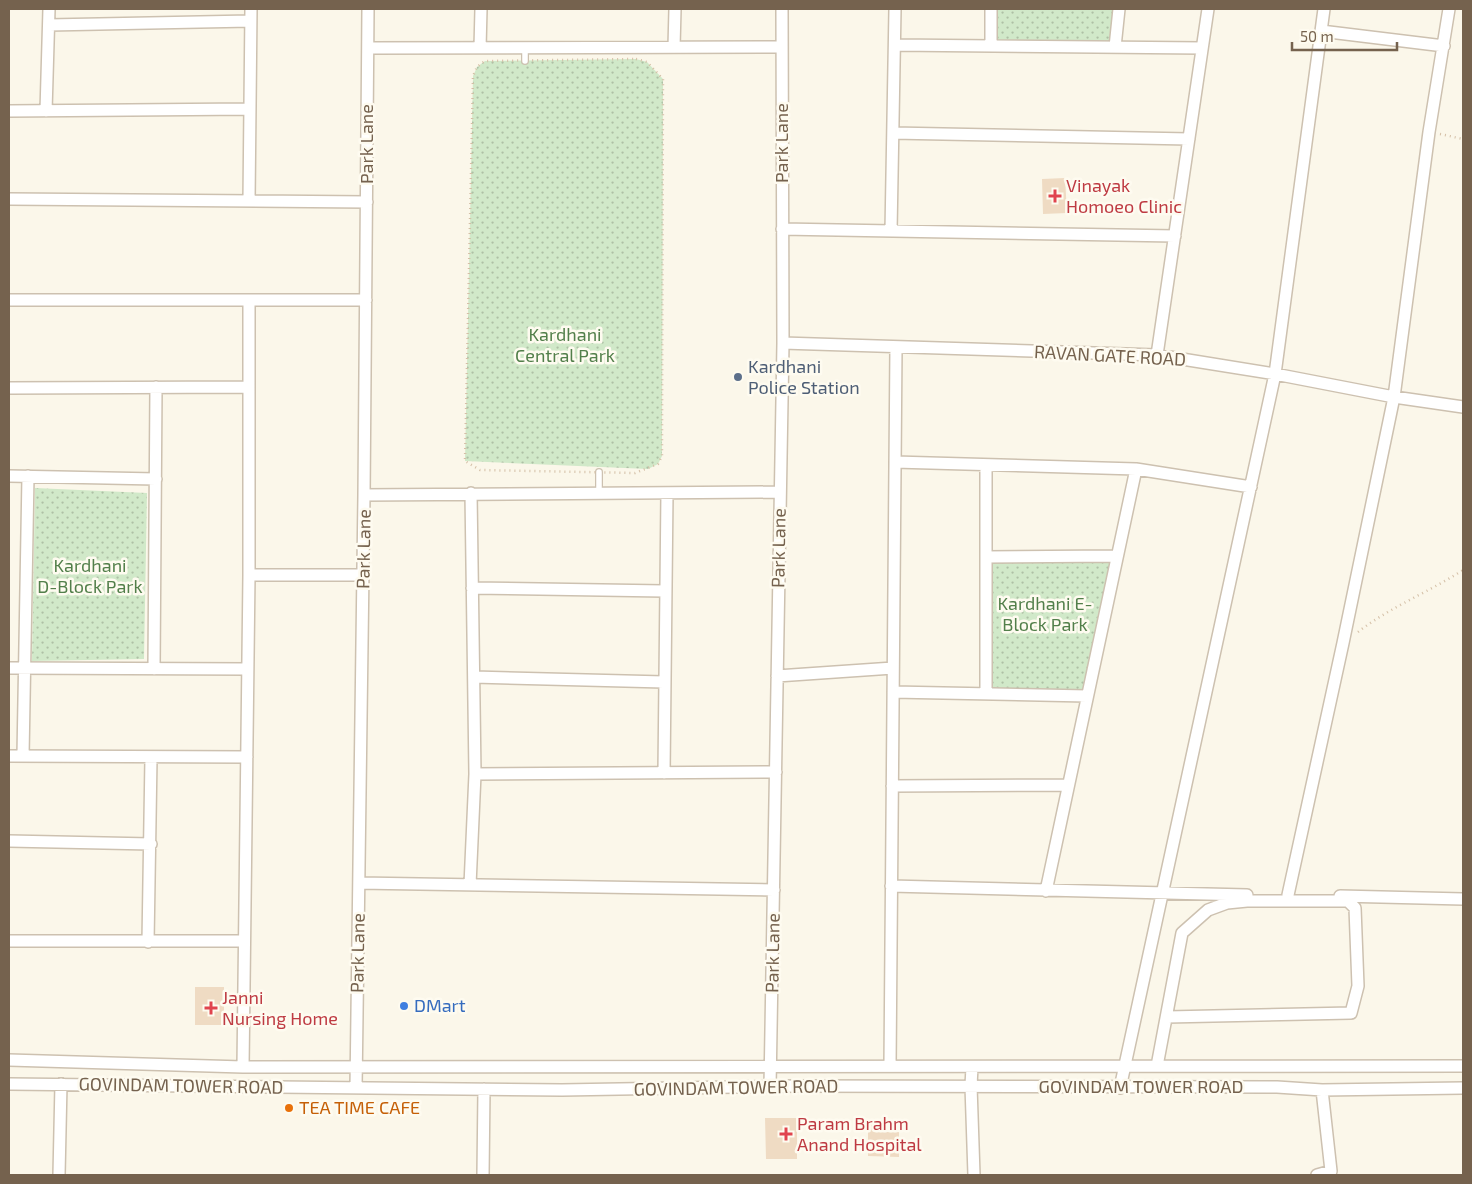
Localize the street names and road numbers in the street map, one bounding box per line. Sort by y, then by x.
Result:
street label: Park Lane [770,103,792,183]
street label: Park Lane [355,104,377,184]
street label: RAVAN GATE ROAD [1033,340,1187,370]
street label: Park Lane [766,508,790,588]
street label: Park Lane [351,509,375,589]
street label: Park Lane [345,913,369,993]
street label: Park Lane [760,913,784,993]
street label: GOVINDAM TOWER ROAD [78,1072,284,1098]
street label: GOVINDAM TOWER ROAD [633,1074,839,1100]
street label: GOVINDAM TOWER ROAD [1039,1075,1243,1097]

